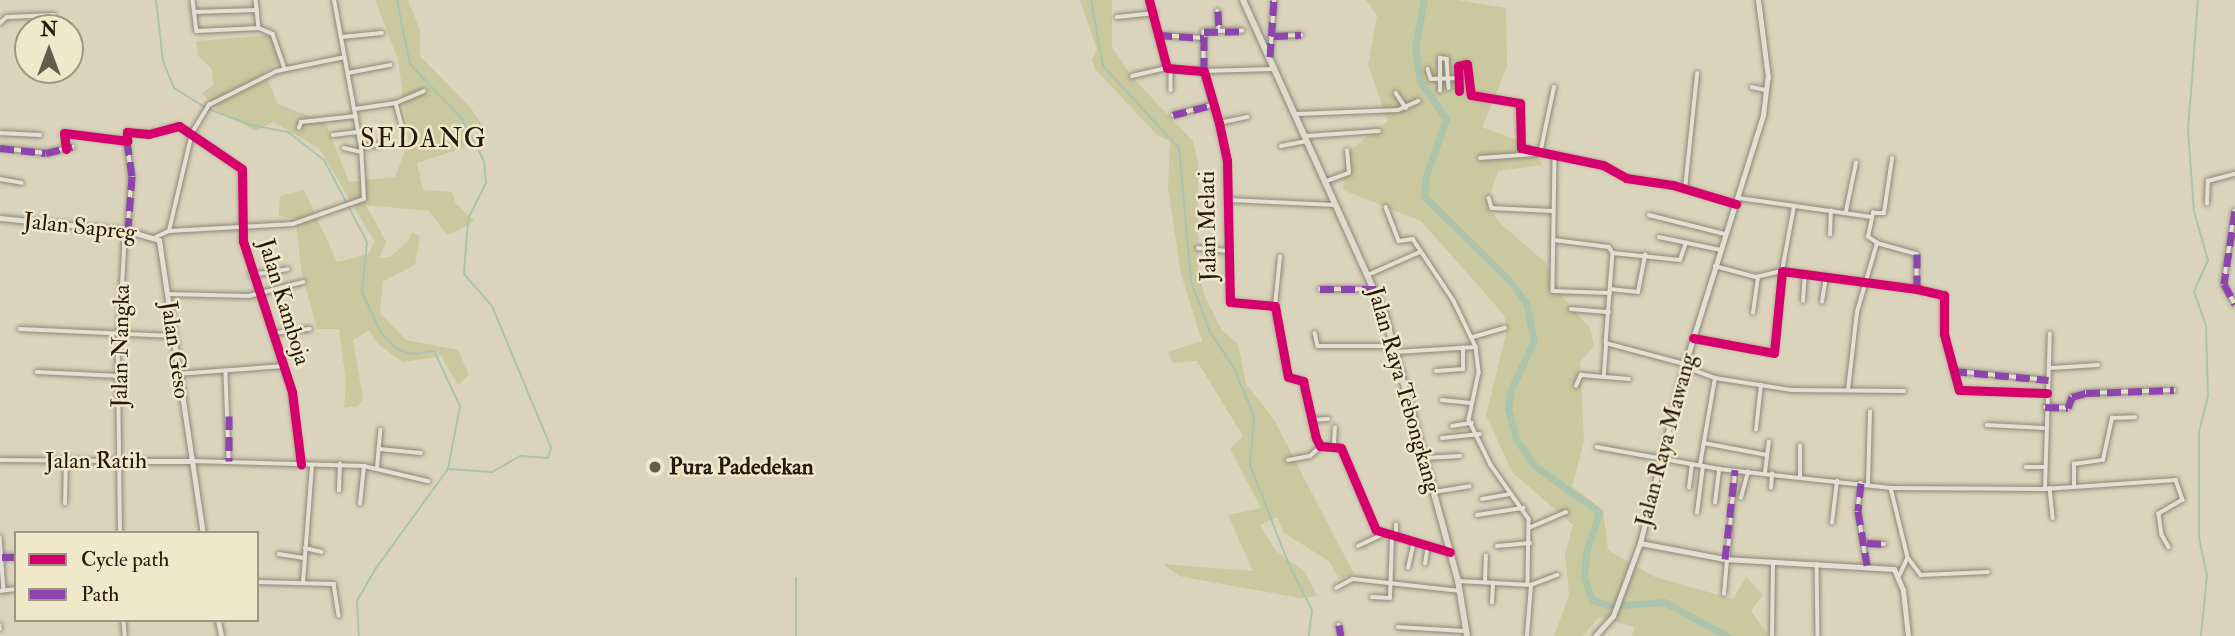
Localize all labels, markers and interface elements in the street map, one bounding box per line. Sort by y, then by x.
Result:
north arrow [14,14,84,84]
text: N [40,18,58,42]
district label: SEDANG [361,124,487,156]
street label: Jalan Melati [1193,170,1223,282]
street label: Jalan Sapreg [22,207,138,247]
street label: Jalan Kamboja [252,235,316,369]
street label: Jalan Nangka [106,284,136,408]
street label: Jalan Raya Tebongkang [1361,284,1447,496]
street label: Jalan Geso [154,299,196,401]
street label: Jalan Raya Mawang [1630,350,1702,530]
street label: Jalan Ratih [45,447,147,475]
place label: Pura Padedekan [669,453,814,481]
marker: Pura Padedekan [647,459,663,475]
legend [14,531,259,622]
text: Cycle path [81,546,169,573]
text: Path [81,581,119,608]

